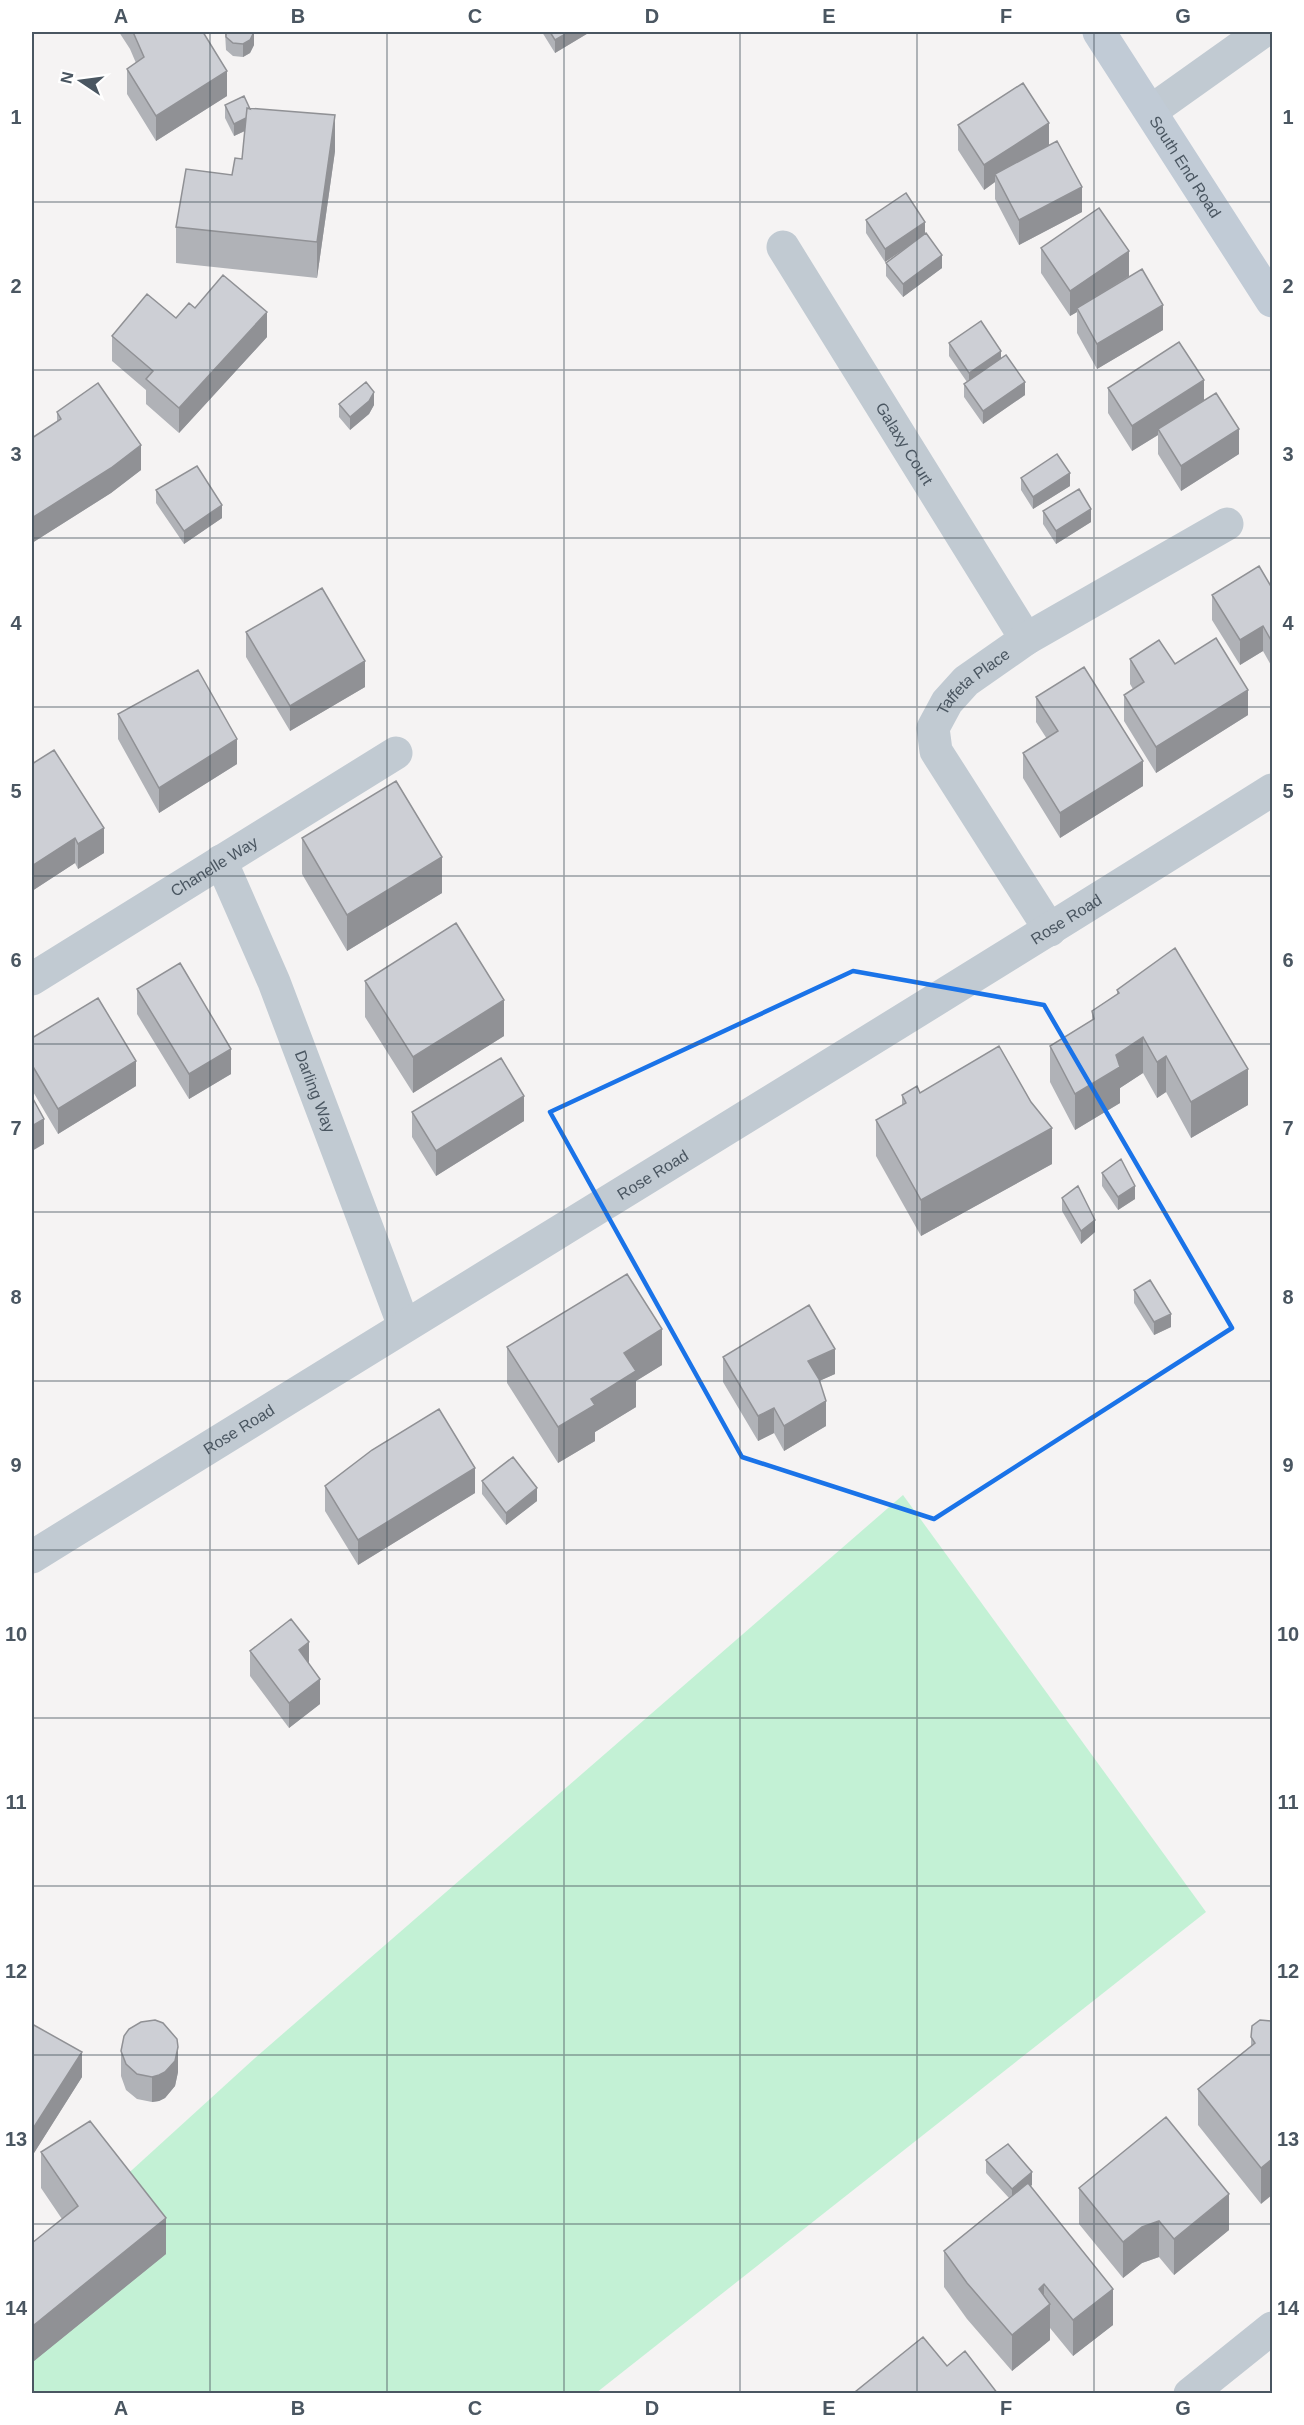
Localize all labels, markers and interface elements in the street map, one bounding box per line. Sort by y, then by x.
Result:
text: A [114,5,128,27]
text: B [291,5,305,27]
text: C [468,5,482,27]
text: D [645,5,659,27]
text: E [822,5,836,27]
text: F [1000,5,1012,27]
text: G [1175,5,1191,27]
north arrow [51,51,111,111]
text: N [57,70,76,85]
text: 1 [10,106,22,128]
text: 1 [1282,106,1294,128]
street label: South End Road [1147,113,1224,221]
text: 2 [10,275,22,297]
text: 2 [1282,275,1294,297]
street label: Galaxy Court [873,399,937,488]
text: 3 [10,443,22,465]
text: 3 [1282,443,1294,465]
text: 4 [10,612,22,634]
text: 4 [1282,612,1294,634]
street label: Taffeta Place [933,645,1013,718]
text: 5 [10,780,22,802]
text: 5 [1282,780,1294,802]
street label: Chanelle Way [167,833,260,899]
street label: Rose Road [1027,891,1104,947]
text: 6 [10,949,22,971]
text: 6 [1282,949,1294,971]
street label: Darling Way [292,1048,339,1135]
text: 7 [10,1117,22,1139]
text: 7 [1282,1117,1294,1139]
street label: Rose Road [614,1146,691,1203]
text: 8 [10,1286,22,1308]
text: 8 [1282,1286,1294,1308]
street label: Rose Road [200,1401,277,1457]
text: 9 [10,1454,22,1476]
text: 9 [1282,1454,1294,1476]
text: 10 [5,1623,27,1645]
text: 10 [1277,1623,1299,1645]
text: 11 [5,1791,27,1813]
text: 11 [1277,1791,1299,1813]
text: 12 [5,1960,27,1982]
text: 12 [1277,1960,1299,1982]
text: 13 [5,2128,27,2150]
text: 13 [1277,2128,1299,2150]
text: 14 [5,2297,28,2319]
text: 14 [1277,2297,1300,2319]
text: A [114,2397,128,2419]
text: B [291,2397,305,2419]
text: C [468,2397,482,2419]
text: D [645,2397,659,2419]
text: E [822,2397,836,2419]
text: F [1000,2397,1012,2419]
text: G [1175,2397,1191,2419]

